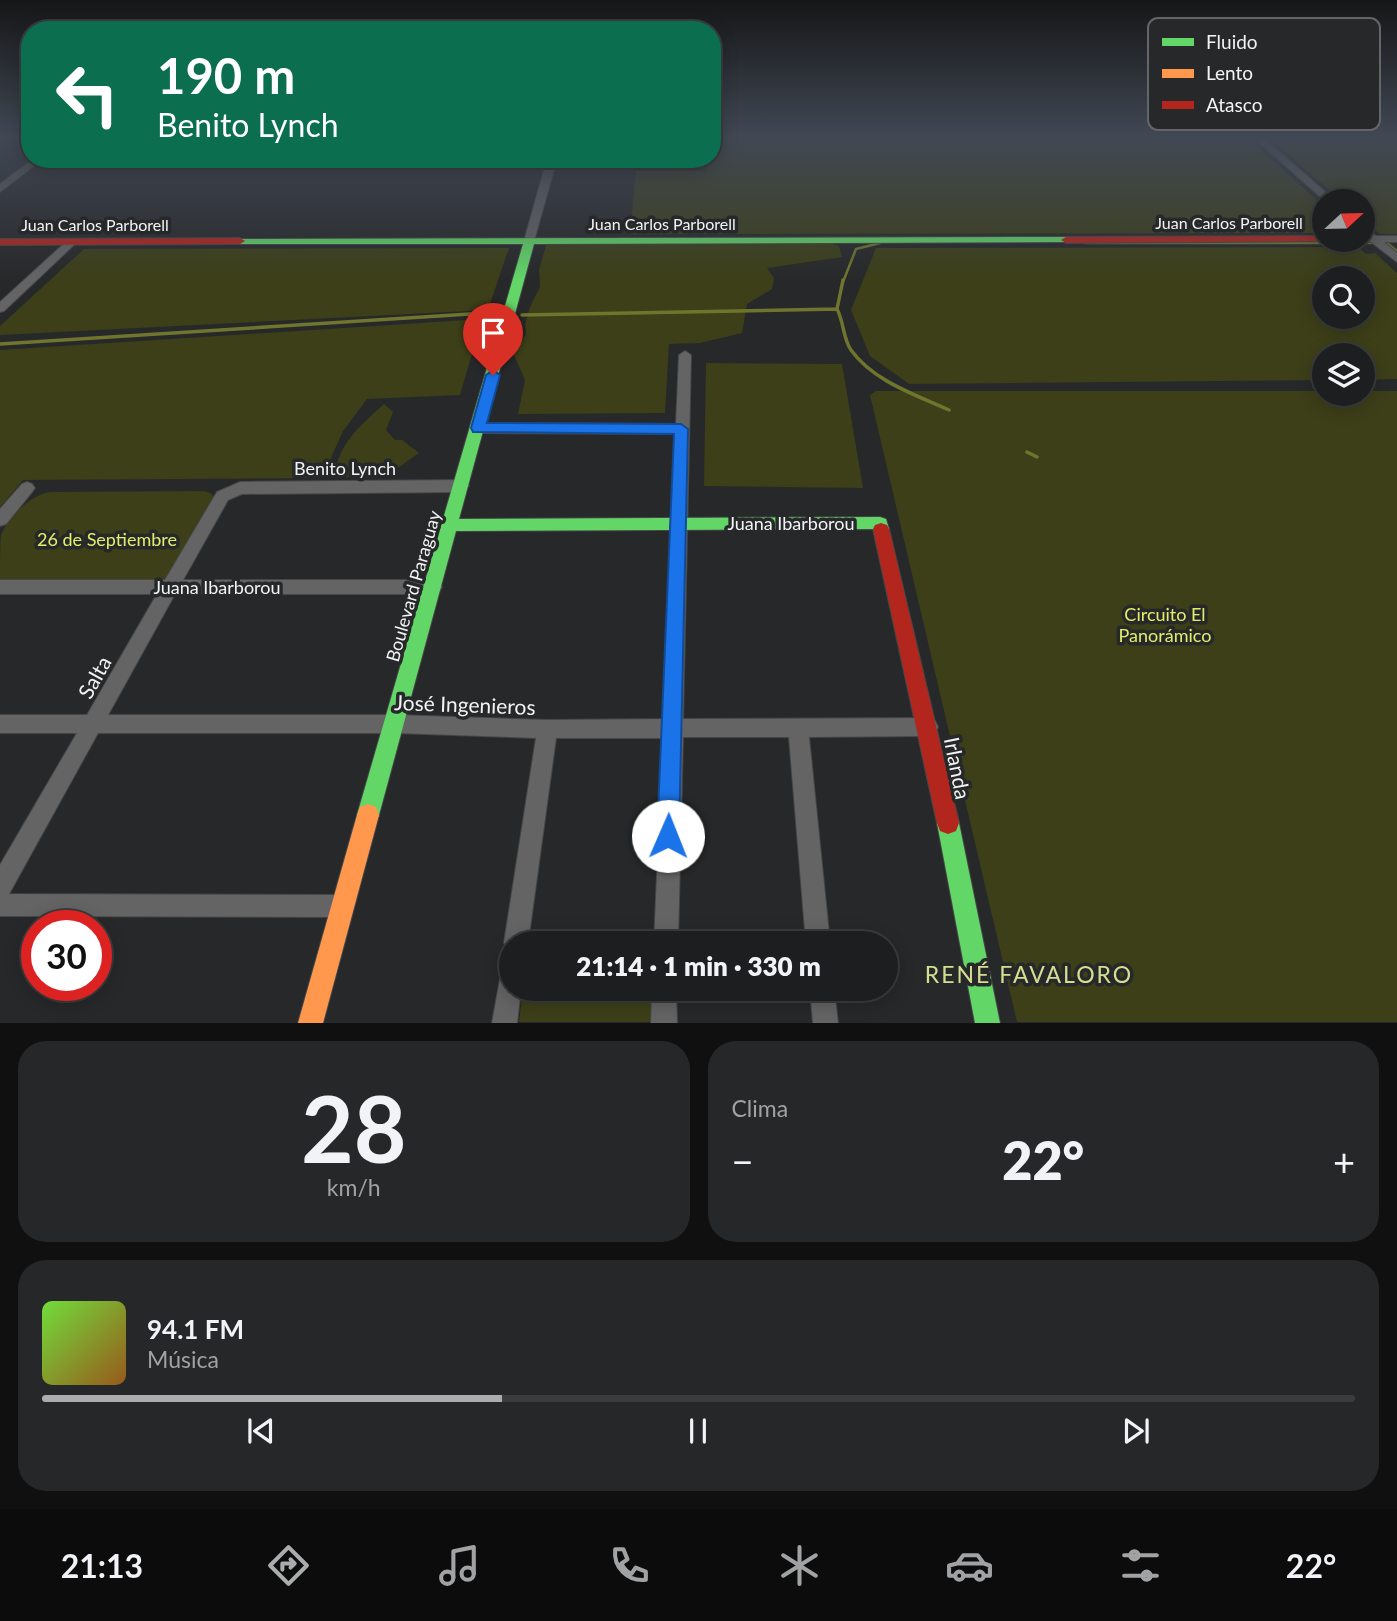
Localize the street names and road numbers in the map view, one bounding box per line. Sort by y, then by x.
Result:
street label: Juan Carlos Parborell [1155,213,1303,232]
street label: Juan Carlos Parborell [588,214,736,233]
street label: Juan Carlos Parborell [21,215,169,234]
street label: Benito Lynch [294,457,396,479]
street label: Boulevard Paraguay [381,507,445,664]
street label: Juana Ibarborou [727,512,855,534]
street label: Juana Ibarborou [153,576,281,598]
street label: Salta [72,651,116,703]
street label: José Ingenieros [394,689,536,719]
street label: Irlanda [940,735,976,801]

